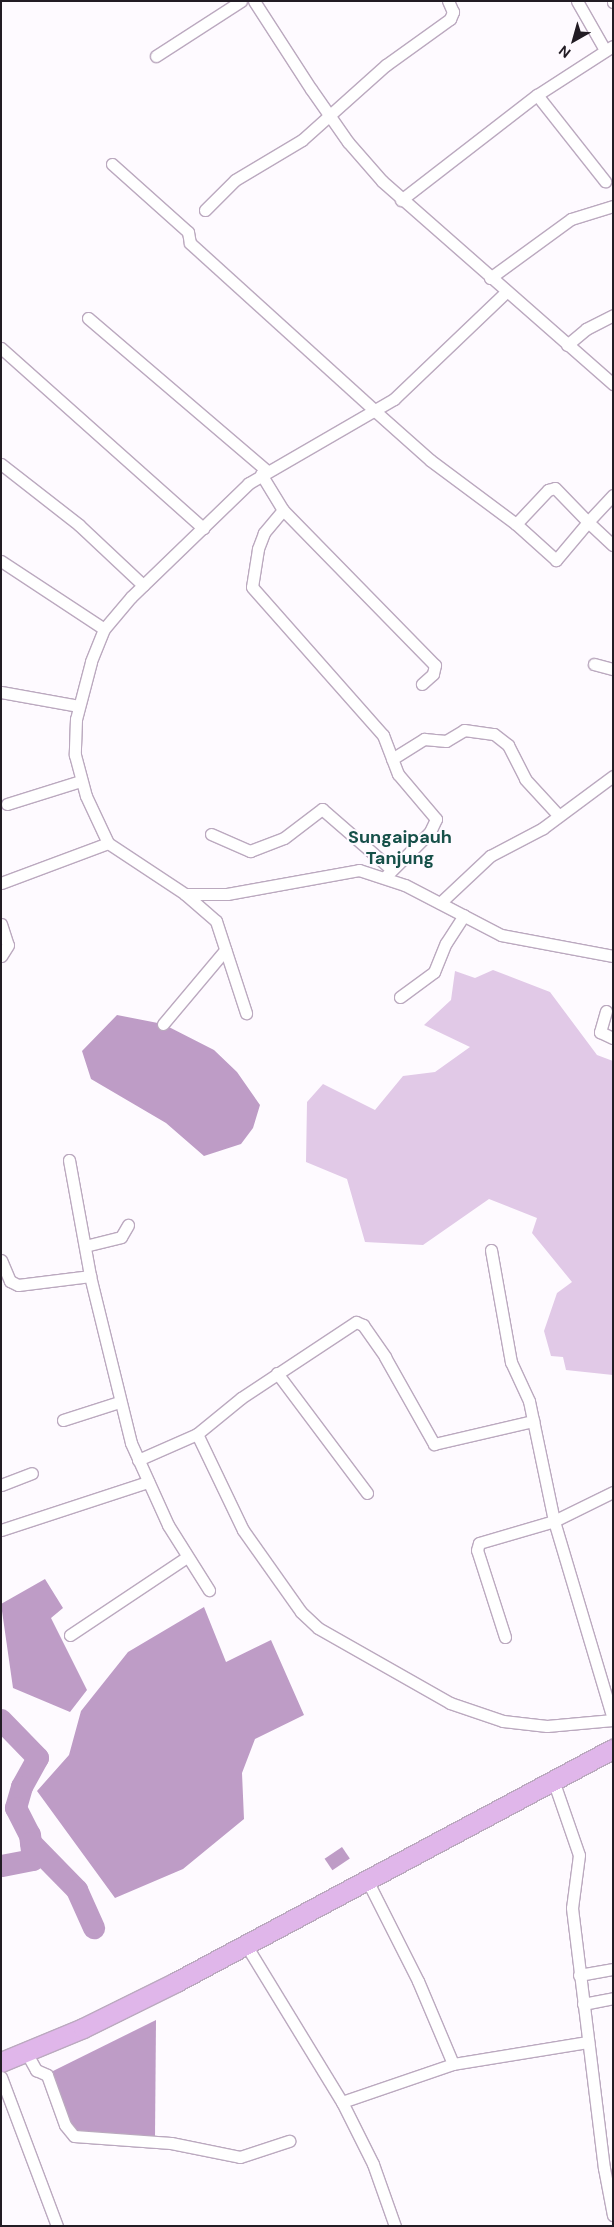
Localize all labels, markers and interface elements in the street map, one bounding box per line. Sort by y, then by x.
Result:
north arrow [549,15,599,65]
text: N [555,42,574,62]
district label: Sungaipauh Tanjung [348,827,452,870]

